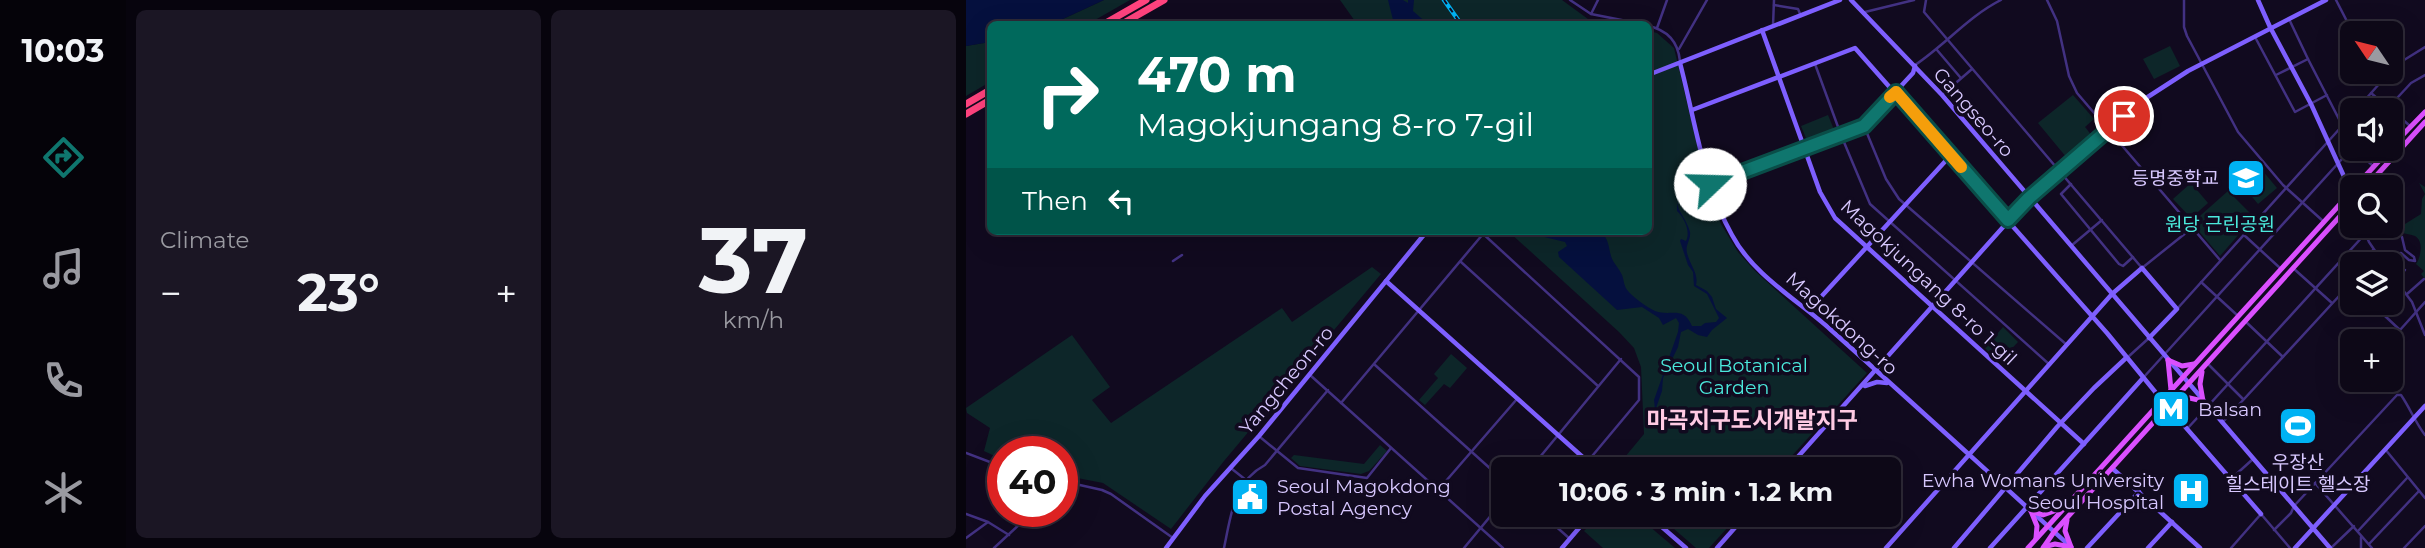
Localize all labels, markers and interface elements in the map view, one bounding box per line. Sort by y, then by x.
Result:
north arrow [2340,21,2403,84]
map controls [2340,21,2403,392]
text: 10:03 [21,31,105,70]
text: 470 m [1137,45,1297,104]
icon: right [1022,49,1113,140]
street label: Gangseo-ro [1928,63,2019,162]
pin [2094,86,2154,146]
icon: arrive [2105,97,2143,135]
button: sound [2340,98,2403,161]
text: Magokjungang 8-ro 7-gil [1137,105,1534,144]
icon: directions [39,133,88,182]
position arrow [1673,147,1747,221]
school or university icon: 등명중학교 [2225,157,2267,199]
place label: 등명중학교 [2132,167,2219,190]
button: search [2340,175,2403,238]
icon: left [1102,182,1140,220]
text: Then [1022,185,1088,217]
street label: Magokjungang 8-ro 1-gil [1836,195,2021,370]
text: 37 [699,205,808,316]
park label: 원당 근린공원 [2165,213,2275,236]
text: Climate [160,226,249,254]
icon: music [39,244,88,293]
button: layers [2340,252,2403,315]
text: 23° [297,261,380,324]
street label: Magokdong-ro [1781,267,1902,380]
text: − [160,270,182,317]
text: + [495,270,517,317]
text: km/h [723,306,784,334]
street label: Yangcheon-ro [1234,322,1338,439]
button: + [2340,329,2403,392]
park label: Seoul Botanical Garden [1660,354,1808,399]
icon: phone [39,356,88,405]
metro station icon: Balsan [2150,388,2192,430]
place label: Balsan [2198,398,2262,421]
sports icon: 우장산 힐스테이트 헬스장 [2277,405,2319,447]
district label: 마곡지구도시개발지구 [1646,406,1858,434]
speed limit sign: 40 [987,436,1078,527]
place label: 우장산 힐스테이트 헬스장 [2226,451,2370,496]
icon: climate [39,468,88,517]
place label: Ewha Womans University Seoul Hospital [1922,469,2165,514]
hospital icon: Ewha Womans University Seoul Hospital [2170,470,2212,512]
place label: Seoul Magokdong Postal Agency [1277,475,1451,520]
public building icon: Seoul Magokdong Postal Agency [1229,476,1271,518]
text: 10:06 · 3 min · 1.2 km [1559,476,1833,508]

